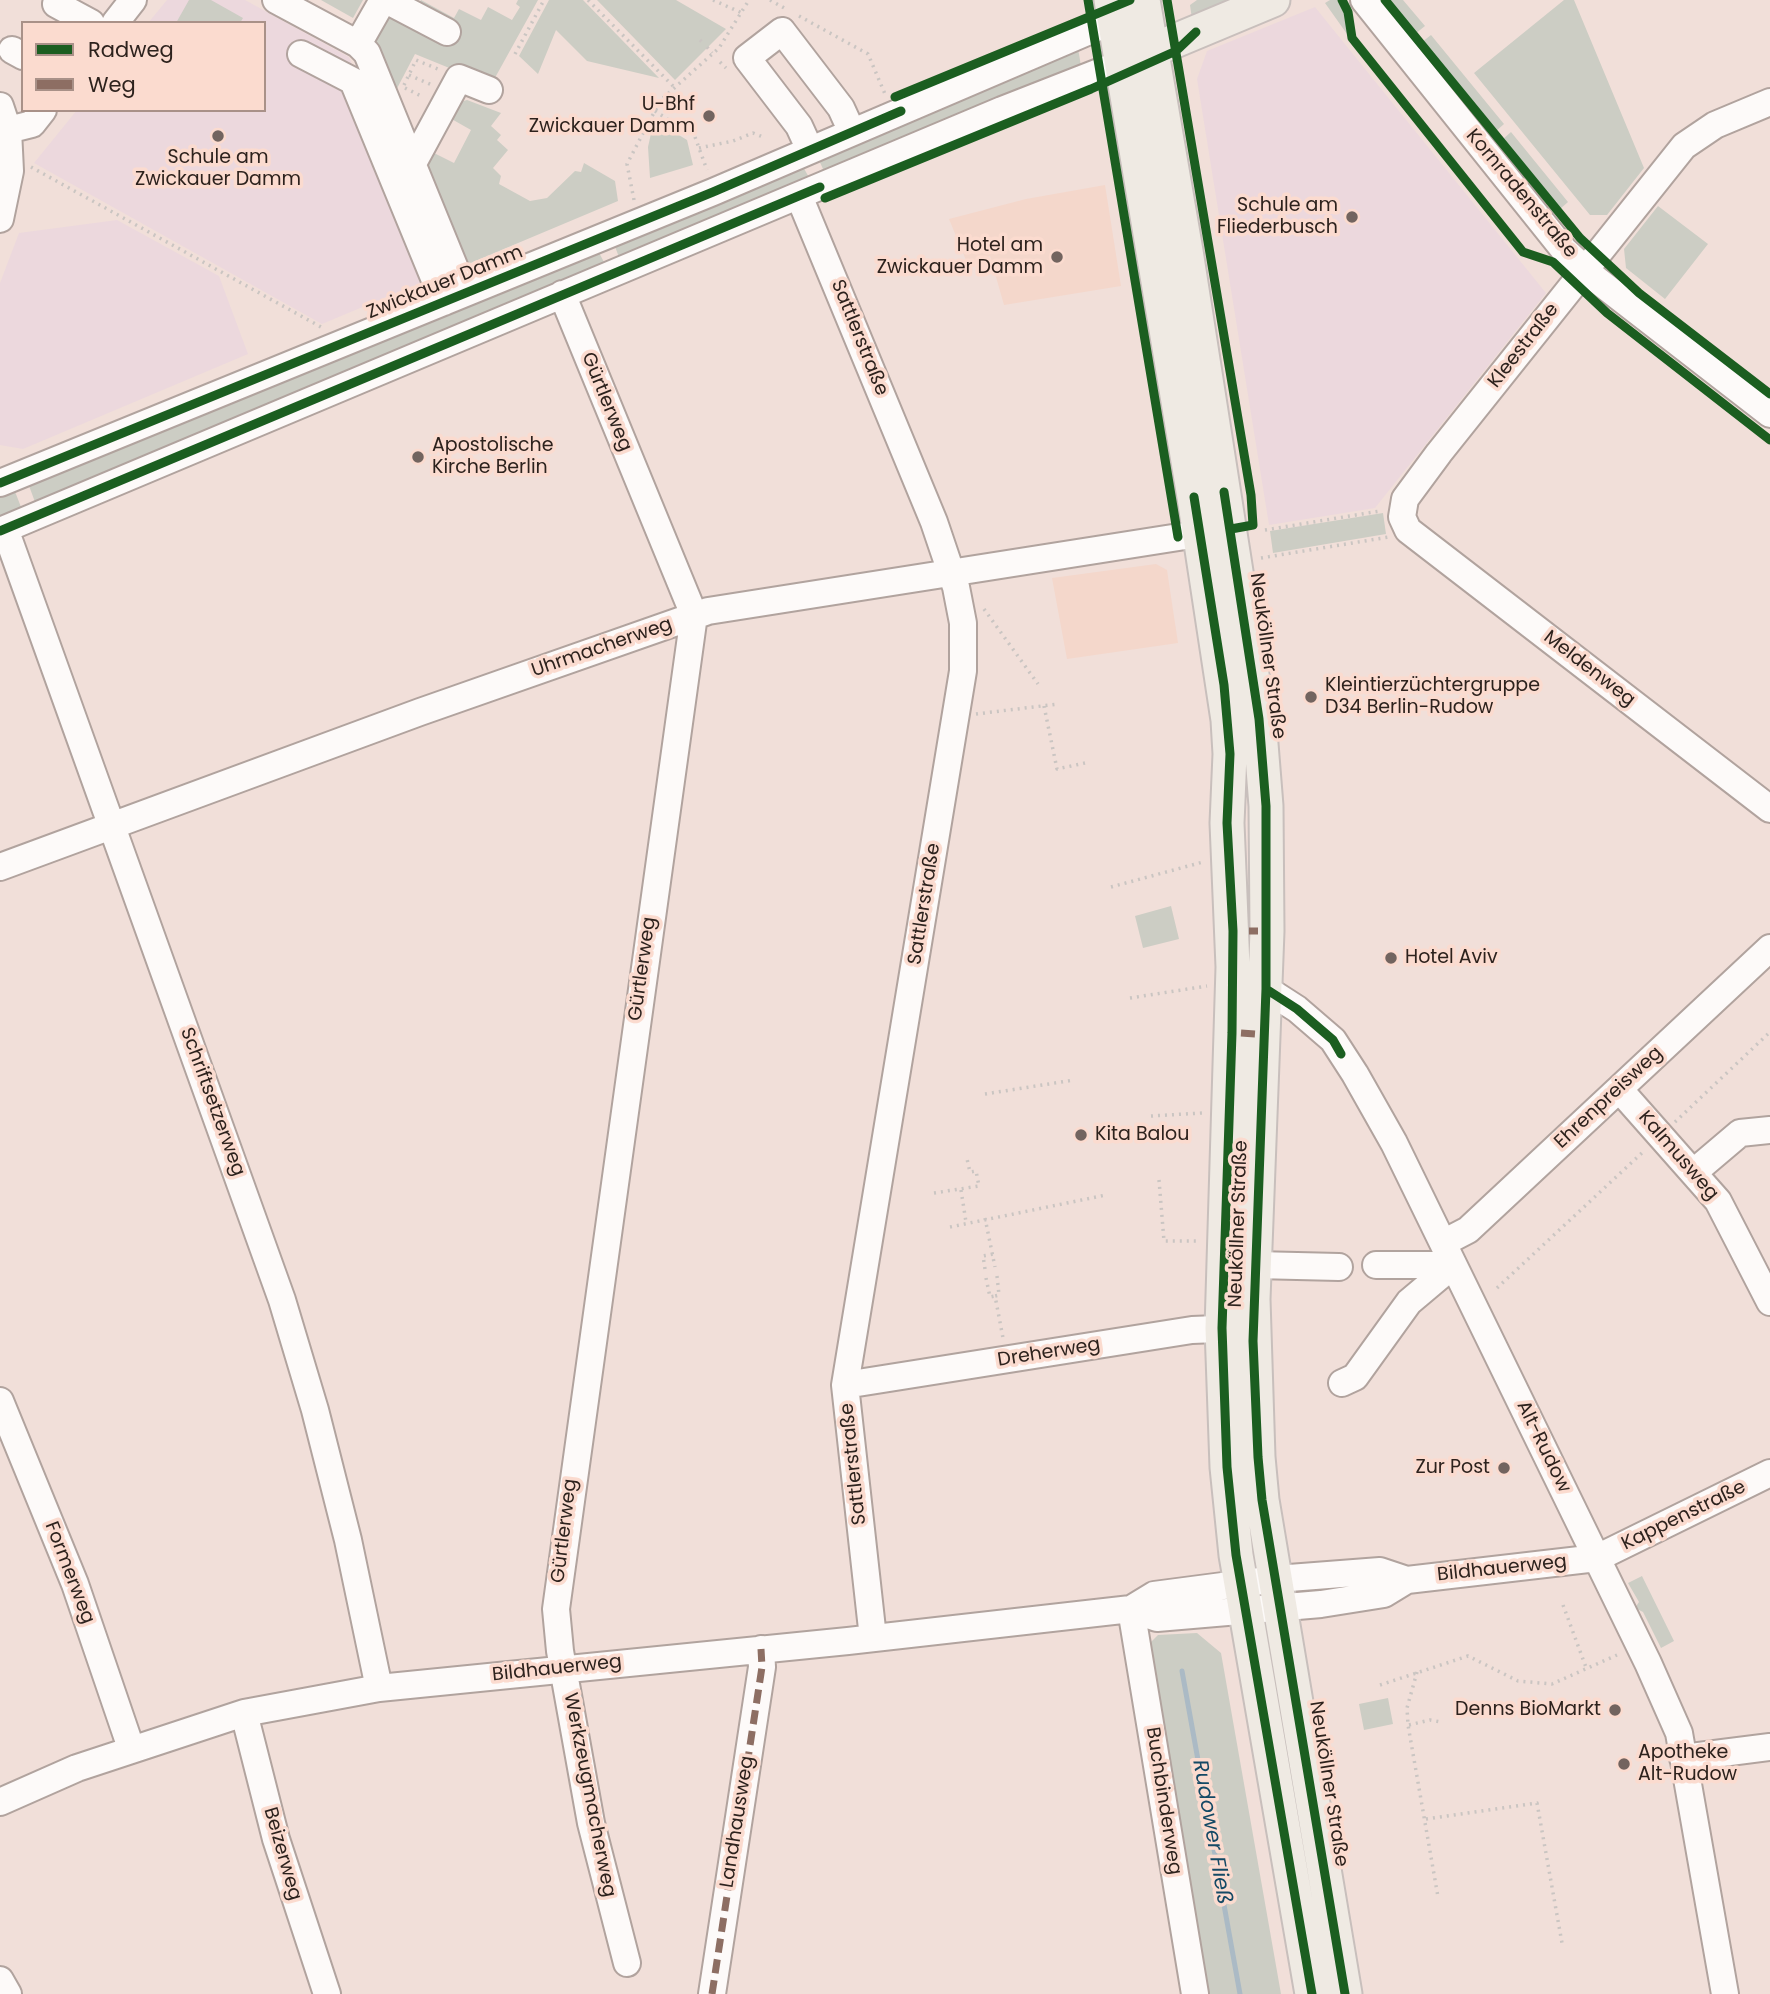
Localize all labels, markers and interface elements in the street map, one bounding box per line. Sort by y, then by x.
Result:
legend [21,21,266,112]
text: Radweg [88,35,174,64]
text: Weg [88,70,136,99]
place label: U-Bhf Zwickauer Damm [529,94,695,138]
marker: U-Bhf Zwickauer Damm [701,108,717,124]
street label: Kornradenstraße [1461,125,1581,263]
marker: Schule am Zwickauer Damm [210,128,226,144]
place label: Schule am Zwickauer Damm [135,147,301,191]
place label: Schule am Fliederbusch [1217,195,1338,239]
marker: Schule am Fliederbusch [1344,209,1360,225]
place label: Hotel am Zwickauer Damm [877,235,1043,279]
street label: Zwickauer Damm [364,241,526,325]
marker: Hotel am Zwickauer Damm [1049,249,1065,265]
street label: Sattlerstraße [825,277,893,399]
street label: Kleestraße [1484,299,1564,393]
street label: Gürtlerweg [576,349,636,455]
place label: Apostolische Kirche Berlin [432,435,554,479]
marker: Apostolische Kirche Berlin [410,449,426,465]
street label: Neuköllner Straße [1244,572,1290,740]
street label: Uhrmacherweg [529,613,675,683]
street label: Meldenweg [1539,626,1639,712]
place label: Kleintierzüchtergruppe D34 Berlin-Rudow [1325,675,1540,719]
marker: Kleintierzüchtergruppe D34 Berlin-Rudow [1303,689,1319,705]
street label: Sattlerstraße [904,842,946,966]
street label: Gürtlerweg [624,916,662,1022]
place label: Hotel Aviv [1405,947,1498,969]
marker: Hotel Aviv [1383,950,1399,966]
street label: Schriftsetzerweg [175,1025,249,1179]
street label: Ehrenpreisweg [1550,1042,1668,1154]
street label: Kalmusweg [1633,1107,1723,1205]
place label: Kita Balou [1095,1124,1189,1146]
marker: Kita Balou [1073,1127,1089,1143]
street label: Neuköllner Straße [1225,1140,1253,1308]
street label: Dreherweg [996,1334,1102,1372]
street label: Alt-Rudow [1511,1397,1575,1497]
street label: Sattlerstraße [836,1402,872,1526]
place label: Zur Post [1415,1457,1490,1479]
marker: Zur Post [1496,1460,1512,1476]
street label: Kappenstraße [1618,1476,1750,1556]
street label: Gürtlerweg [547,1478,583,1584]
street label: Formerweg [39,1519,99,1627]
street label: Bildhauerweg [1436,1551,1568,1587]
street label: Bildhauerweg [491,1651,623,1687]
street label: Werkzeugmacherweg [558,1691,620,1899]
place label: Denns BioMarkt [1455,1699,1601,1721]
street label: Neuköllner Straße [1304,1700,1352,1868]
marker: Denns BioMarkt [1607,1702,1623,1718]
street label: Buchbinderweg [1140,1726,1186,1876]
place label: Apotheke Alt-Rudow [1638,1742,1737,1786]
street label: Landhausweg [716,1754,760,1890]
marker: Apotheke Alt-Rudow [1616,1756,1632,1772]
water label: Rudower Fließ [1186,1758,1236,1906]
street label: Beizerweg [258,1805,306,1903]

